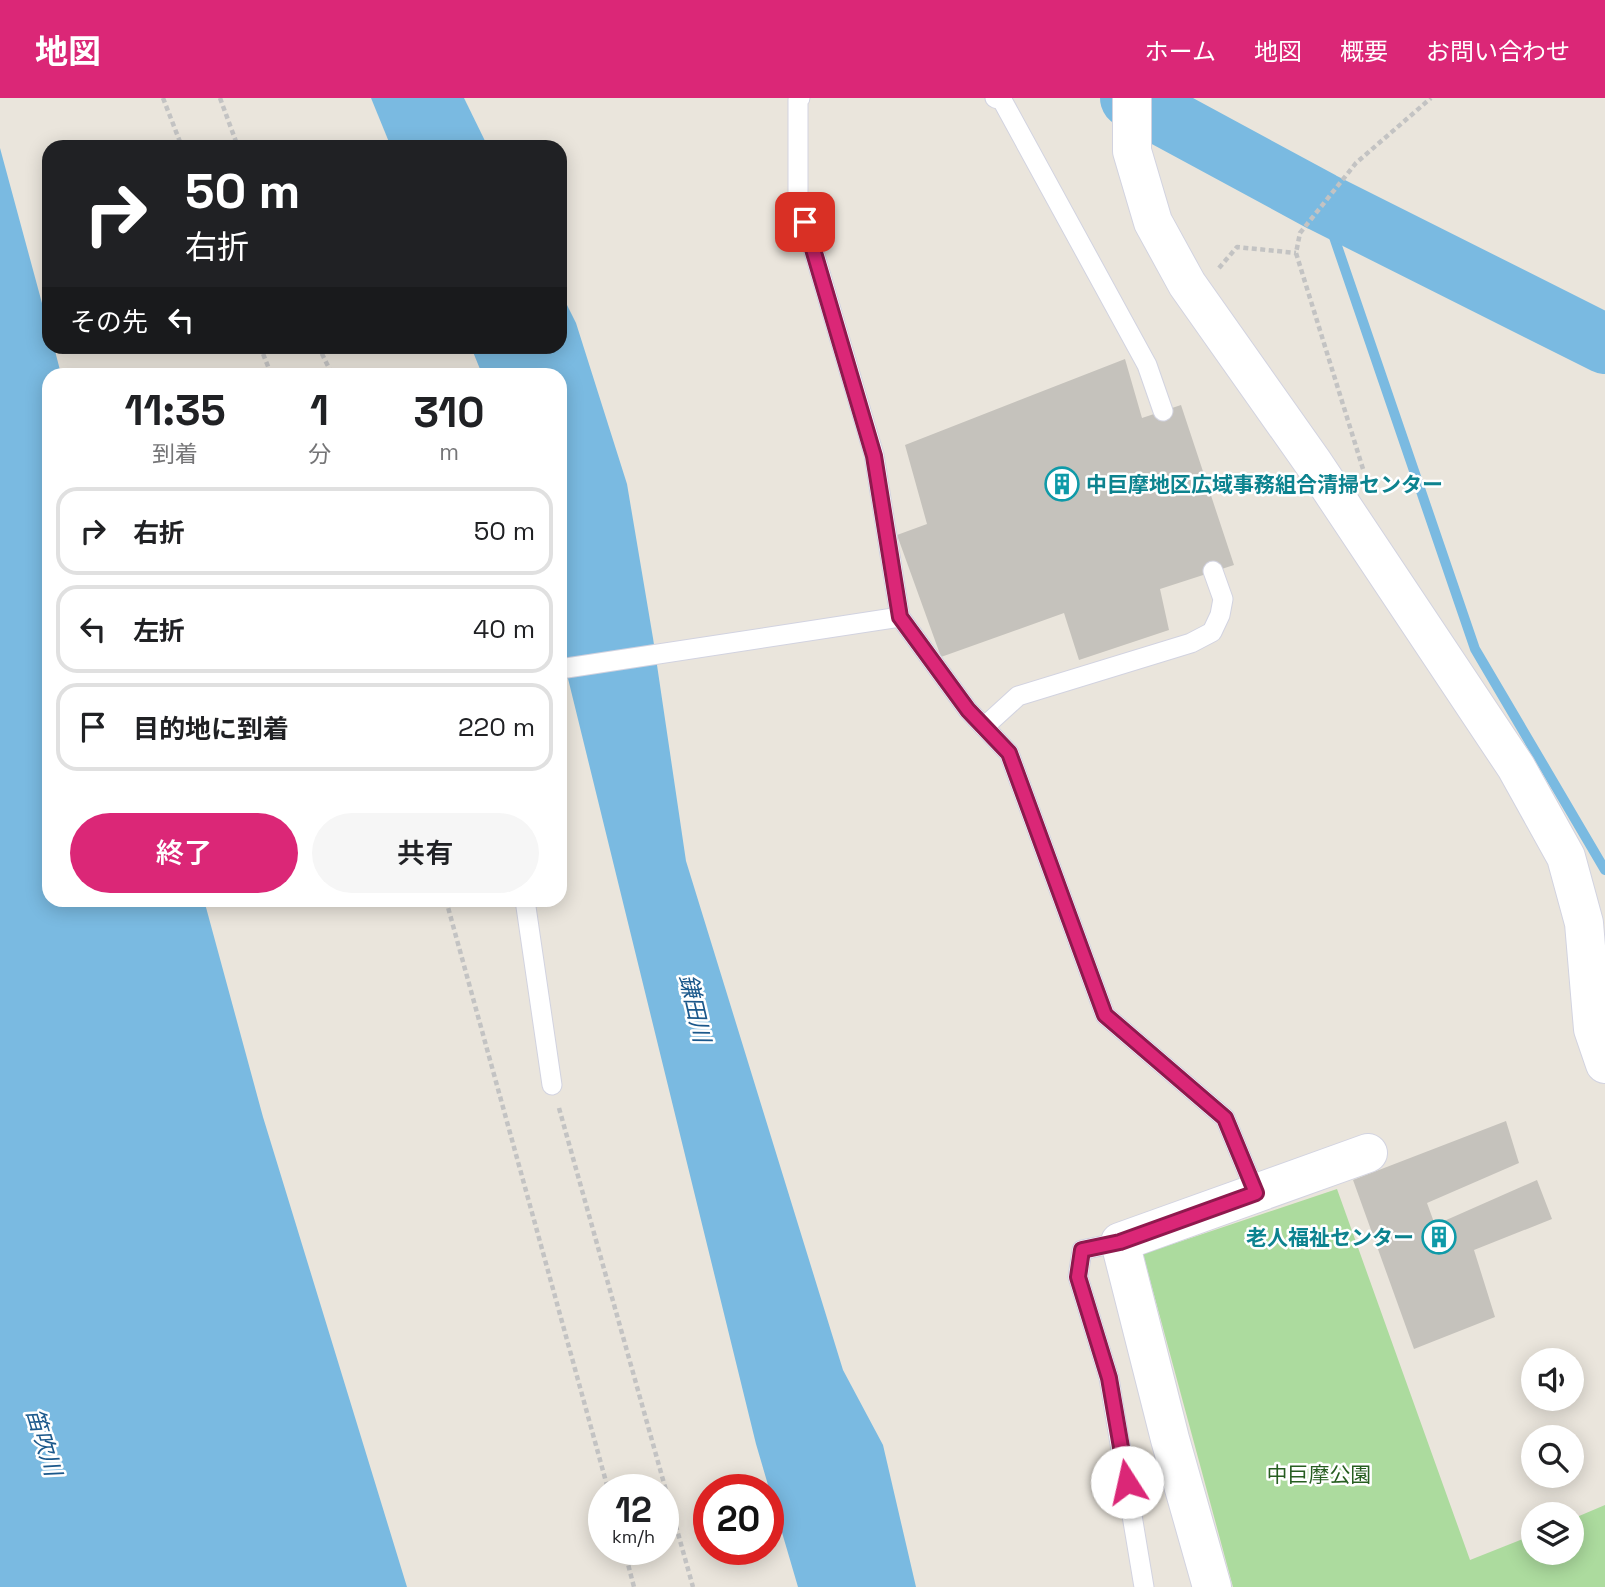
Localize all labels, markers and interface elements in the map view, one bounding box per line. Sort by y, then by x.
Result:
text: 地図 [35,31,101,73]
text: ホーム [1145,36,1216,67]
text: 地図 [1254,36,1302,67]
text: 概要 [1340,36,1388,67]
text: お問い合わせ [1426,36,1570,67]
text: 50 m [185,160,300,222]
icon: right [70,168,161,259]
pin [775,192,835,252]
icon: arrive [786,203,824,241]
text: 右折 [185,227,249,267]
icon: left [162,301,200,339]
text: その先 [70,305,148,339]
text: 11:35 [124,384,226,437]
text: 1 [310,384,329,437]
text: 310 [414,386,485,439]
text: m [439,437,459,467]
text: 到着 [152,439,198,469]
text: 分 [308,439,331,469]
building icon: 中巨摩地区広域事務組合清掃センター [1043,465,1081,503]
place label: 中巨摩地区広域事務組合清掃センター [1086,471,1443,498]
icon: right [74,512,112,550]
text: 50 m [474,514,535,548]
text: 右折 [133,516,185,550]
icon: left [74,610,112,648]
text: 40 m [473,612,535,646]
text: 左折 [133,614,185,648]
icon: arrive [74,708,112,746]
text: 220 m [458,710,535,744]
text: 目的地に到着 [133,712,289,746]
button: 終了 [70,813,298,893]
button: 共有 [312,813,539,893]
water label: 鎌田川 [673,971,718,1048]
building icon: 老人福祉センター [1420,1218,1458,1256]
place label: 老人福祉センター [1246,1224,1414,1251]
map controls [1521,1348,1584,1565]
button: sound [1521,1348,1584,1411]
water label: 笛吹川 [20,1405,69,1482]
button: search [1521,1425,1584,1488]
position arrow [1090,1445,1164,1519]
park label: 中巨摩公園 [1267,1461,1372,1488]
speed limit sign: 20 [693,1474,784,1565]
text: 12 [615,1488,652,1532]
button: layers [1521,1502,1584,1565]
text: km/h [612,1525,655,1548]

